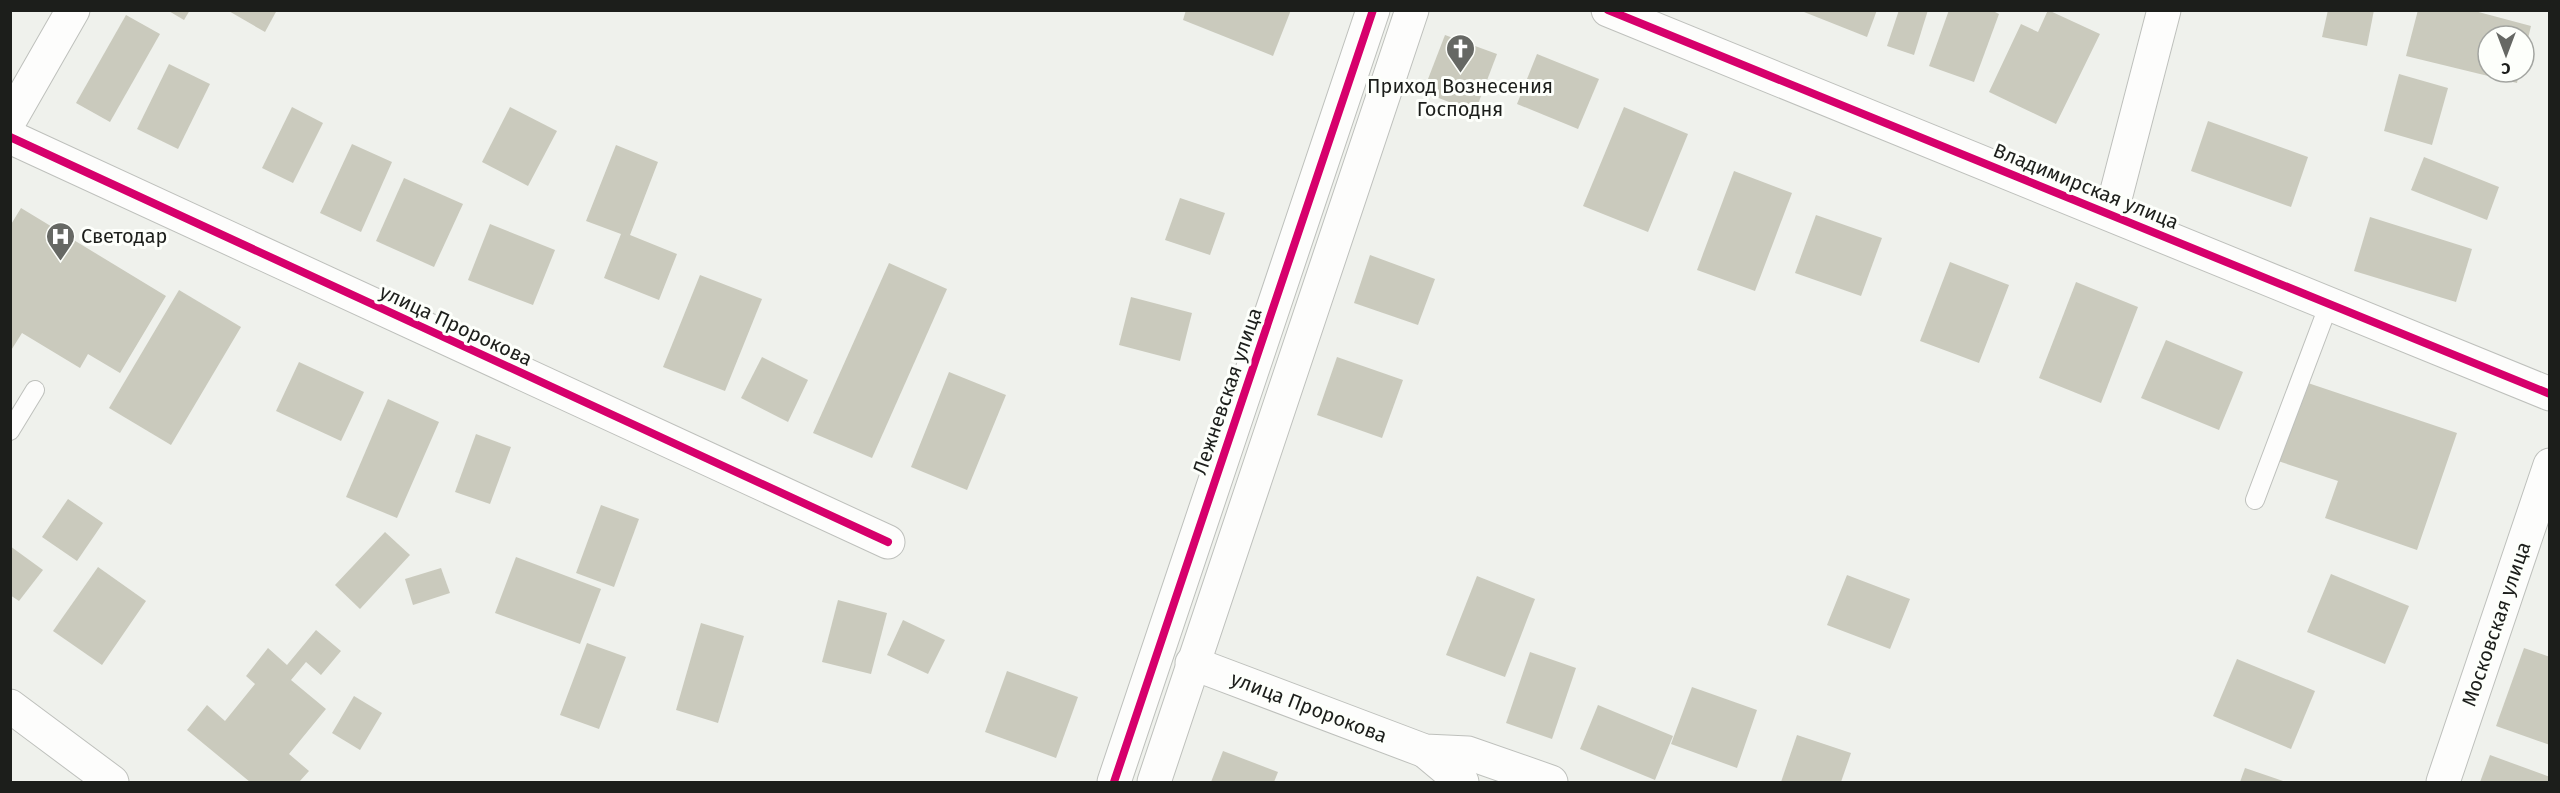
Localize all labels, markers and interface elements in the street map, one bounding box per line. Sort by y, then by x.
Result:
north arrow [2476,24,2536,84]
church icon: Приход Вознесения Господня [1444,32,1476,74]
text: С [2501,59,2511,78]
place label: Приход Вознесения Господня [1367,74,1553,121]
street label: Владимирская улица [1990,138,2182,234]
hospital icon: Светодар [44,220,76,262]
place label: Светодар [81,224,167,248]
street label: улица Пророкова [376,279,536,371]
street label: Лежневская улица [1187,304,1267,478]
street label: Московская улица [2457,539,2535,709]
street label: улица Пророкова [1227,666,1391,748]

